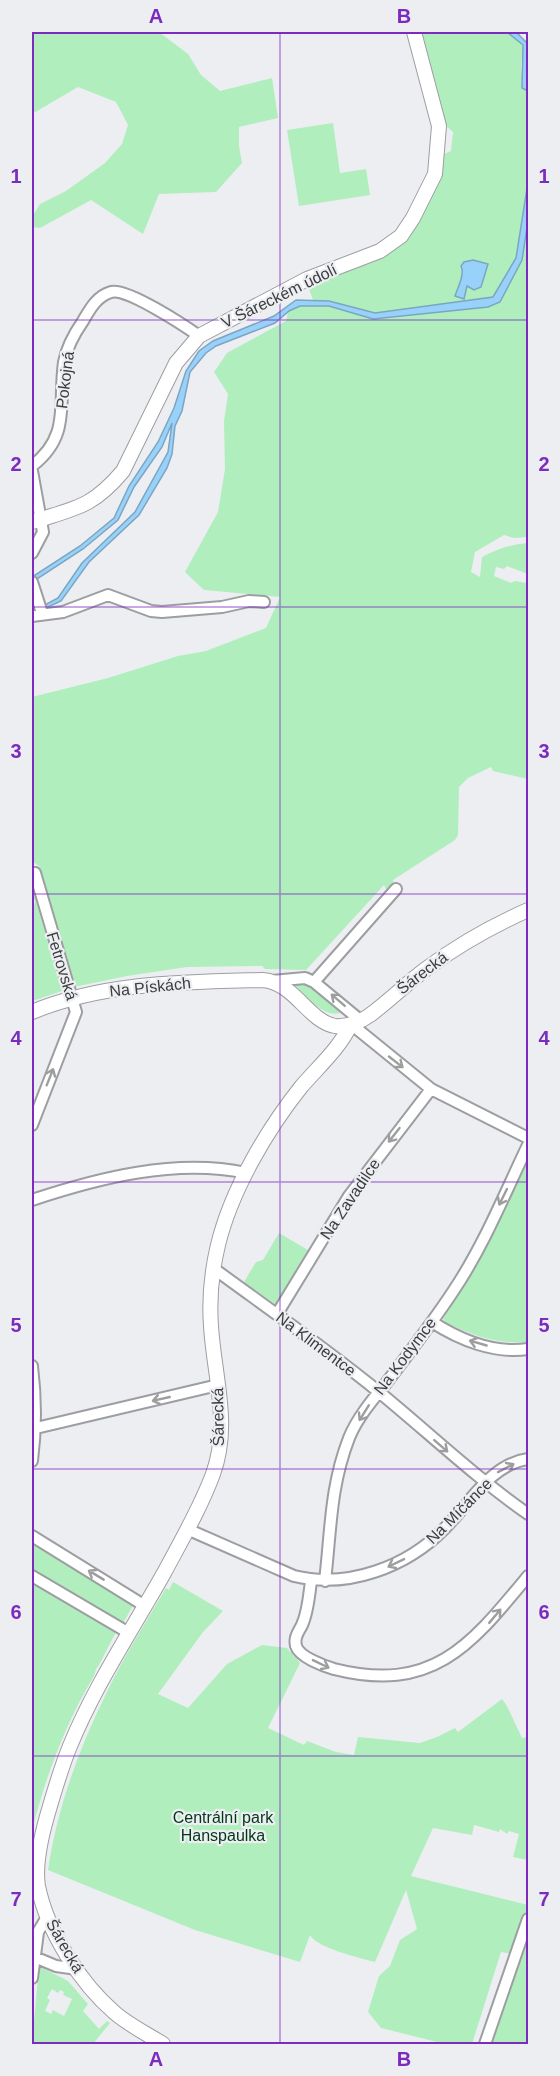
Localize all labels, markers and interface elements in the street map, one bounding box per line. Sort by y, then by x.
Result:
text: A [149,5,163,27]
text: B [397,5,411,27]
text: 1 [10,165,22,187]
text: 1 [538,165,550,187]
street label: V Šáreckém údolí [218,260,340,331]
street label: Pokojná [53,350,77,410]
text: 2 [10,453,22,475]
text: 2 [538,453,550,475]
text: 3 [10,740,22,762]
text: 3 [538,740,550,762]
street label: Fetrovská [44,930,80,1002]
street label: Šárecká [393,948,451,997]
street label: Na Pískách [108,974,192,1000]
one-way arrow [330,993,345,1007]
text: 4 [10,1027,22,1049]
text: 4 [538,1027,550,1049]
one-way arrow [388,1055,404,1068]
one-way arrow [45,1068,56,1086]
one-way arrow [388,1127,401,1143]
street label: Na Zavadilce [317,1155,383,1242]
one-way arrow [497,1188,509,1206]
street label: Na Klimentce [273,1309,359,1379]
text: 5 [10,1314,22,1336]
street label: Na Kodymce [371,1314,439,1398]
text: 5 [538,1314,550,1336]
one-way arrow [469,1337,488,1348]
street label: Šárecká [208,1387,227,1447]
one-way arrow [152,1393,171,1405]
one-way arrow [357,1405,370,1422]
one-way arrow [433,1439,448,1453]
one-way arrow [496,1462,514,1474]
street label: Na Míčánce [423,1475,495,1547]
one-way arrow [388,1557,405,1569]
one-way arrow [88,1569,105,1581]
text: 6 [10,1601,22,1623]
text: 6 [538,1601,550,1623]
one-way arrow [488,1609,502,1624]
one-way arrow [312,1658,330,1670]
park label: Centrální park Hanspaulka [173,1809,274,1844]
text: 7 [10,1888,22,1910]
text: 7 [538,1888,550,1910]
street label: Šárecká [43,1916,88,1976]
text: A [149,2048,163,2070]
text: B [397,2048,411,2070]

